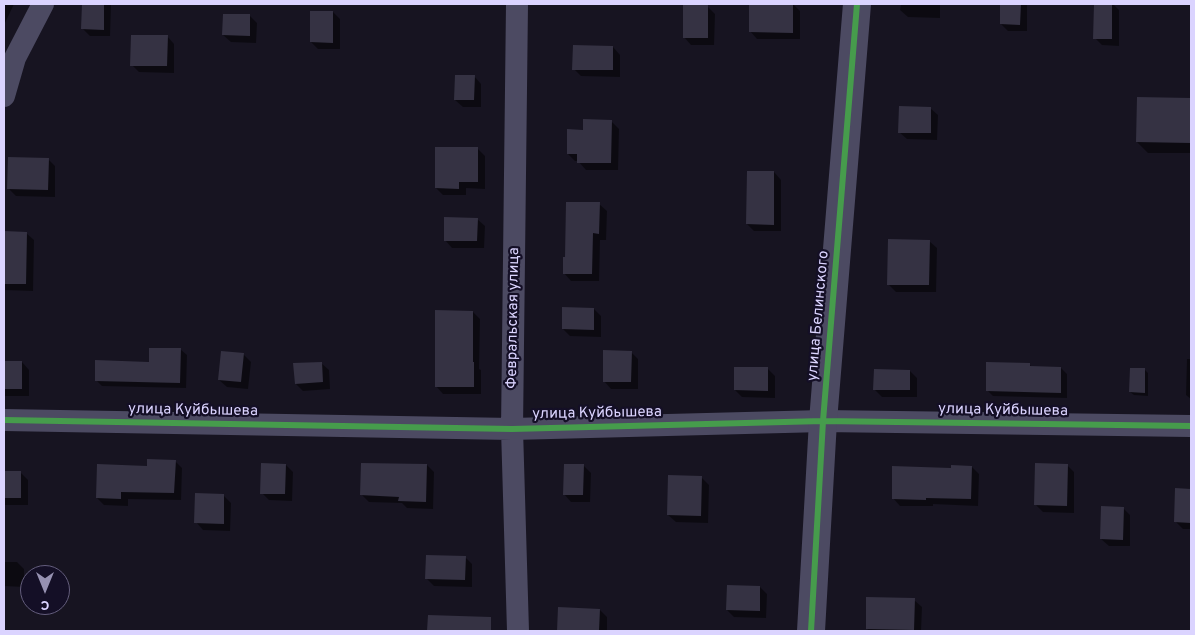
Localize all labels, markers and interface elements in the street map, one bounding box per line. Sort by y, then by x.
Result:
street label: Февральская улица [504,247,524,389]
street label: улица Белинского [804,250,834,382]
street label: улица Куйбышева [128,401,258,421]
street label: улица Куйбышева [938,401,1068,421]
street label: улица Куйбышева [532,404,662,424]
north arrow [20,565,70,615]
text: С [41,596,49,613]

